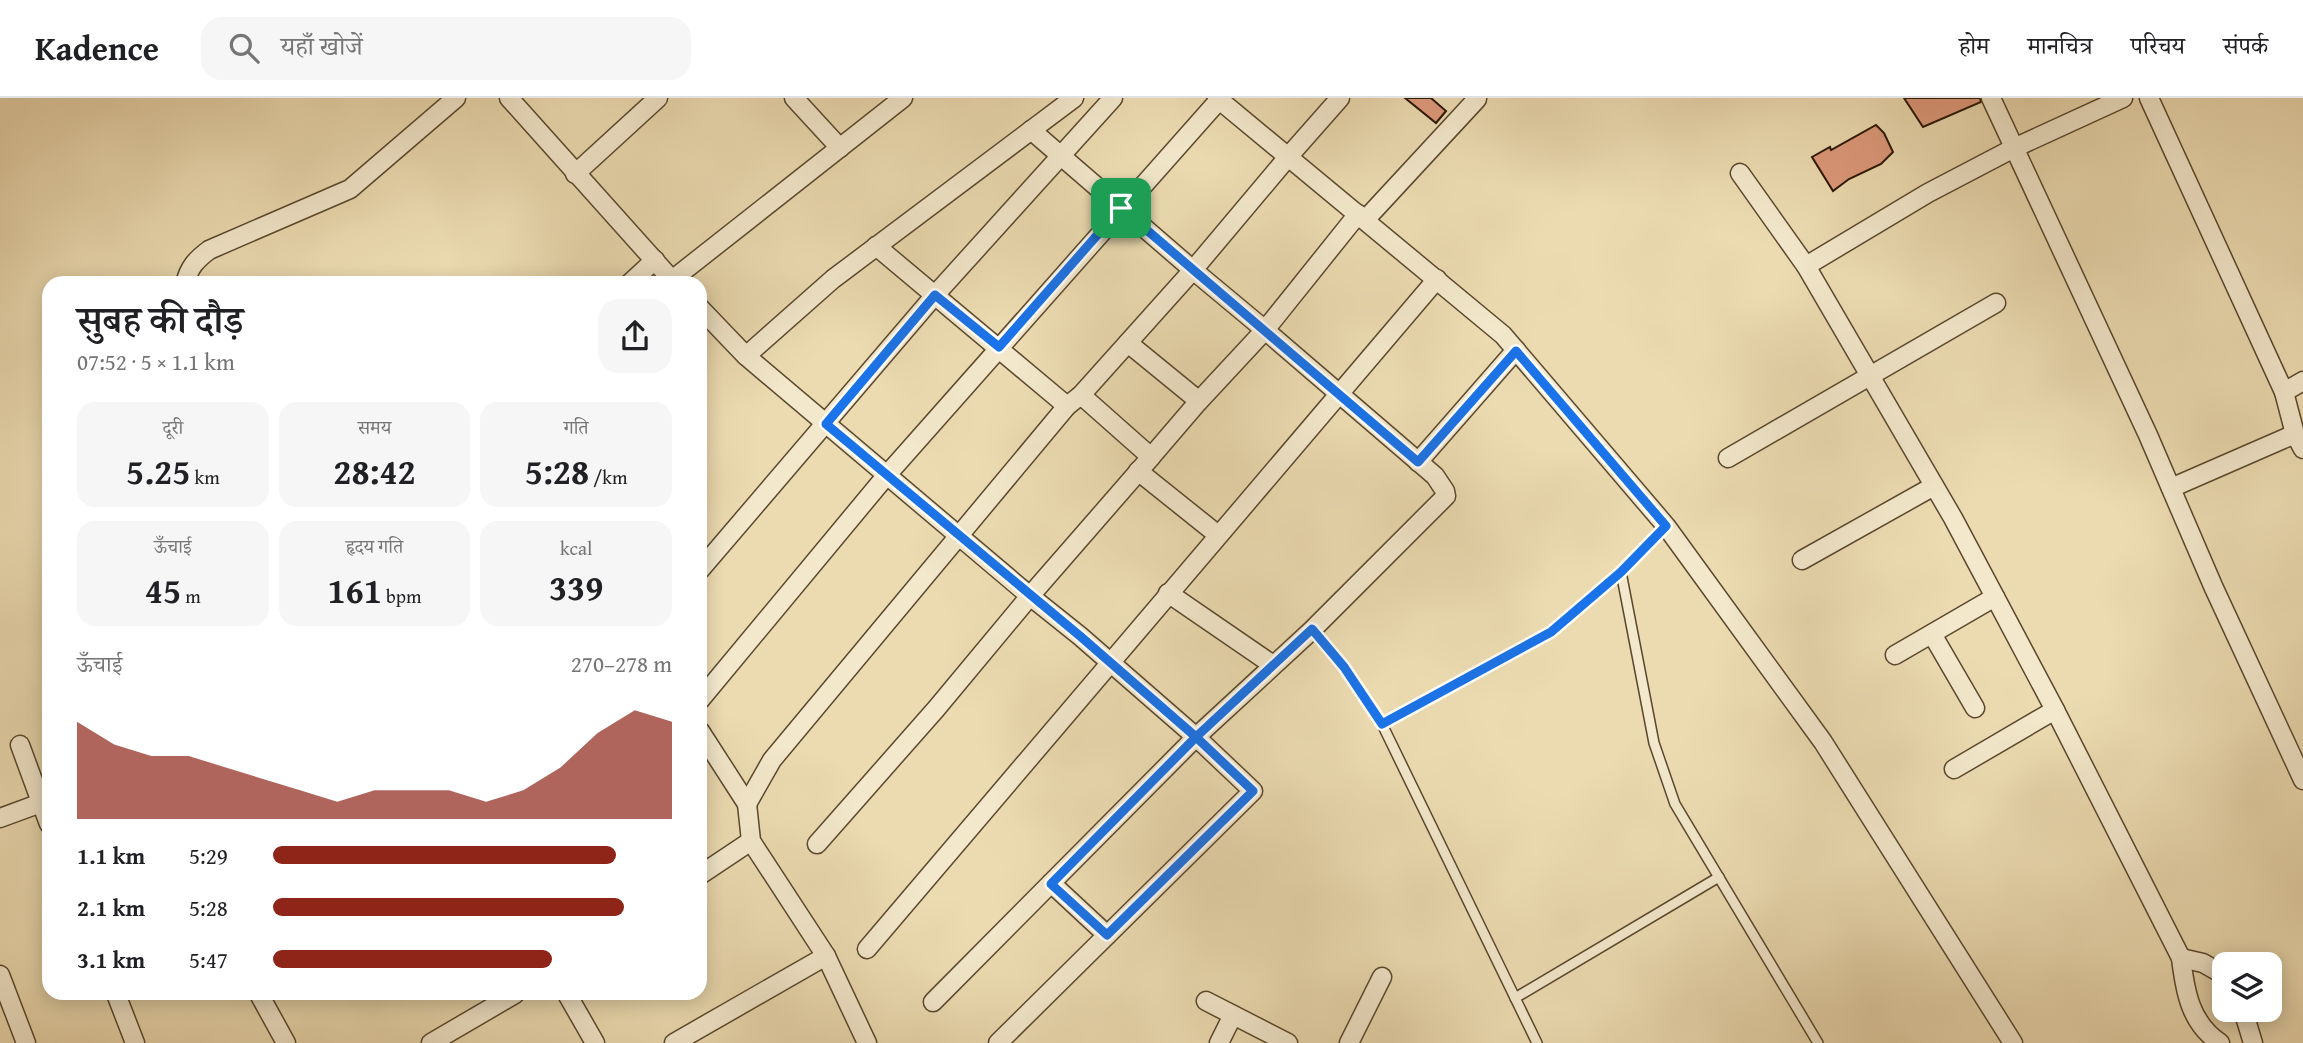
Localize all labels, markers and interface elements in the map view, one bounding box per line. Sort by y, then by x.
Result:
search box [201,17,691,80]
text: Kadence [35,24,159,72]
text: यहाँ खोजें [281,26,363,65]
text: होम [1959,28,1989,63]
text: मानचित्र [2027,28,2093,63]
text: परिचय [2131,28,2185,63]
text: संपर्क [2223,28,2268,63]
icon: search [225,29,263,67]
pin [1091,178,1151,238]
icon: arrive [1102,189,1140,227]
text: सुबह की दौड़ [77,291,243,347]
button: share [598,299,672,373]
text: 07:52 · 5 × 1.1 km [77,345,235,378]
text: दूरी [163,413,183,441]
text: समय [358,413,391,441]
text: गति [564,413,589,441]
text: 5.25 [126,446,190,497]
text: 28:42 [333,446,416,497]
text: 5:28 [525,446,589,497]
text: km [190,463,220,491]
text: /km [589,463,627,491]
text: ऊँचाई [154,532,192,560]
text: हृदय गति [346,532,403,560]
text: kcal [560,534,592,562]
text: 339 [549,562,603,613]
text: 45 [145,565,181,616]
text: 161 [327,565,382,616]
text: m [181,582,201,610]
text: bpm [382,582,422,610]
text: ऊँचाई [77,647,122,680]
text: 270–278 m [571,647,672,680]
text: 1.1 km [77,839,145,872]
text: 5:29 [189,839,228,872]
text: 2.1 km [77,891,145,924]
text: 5:28 [189,891,228,924]
text: 3.1 km [77,943,145,976]
text: 5:47 [189,943,228,976]
map controls [2212,952,2282,1022]
button: layers [2212,952,2282,1022]

